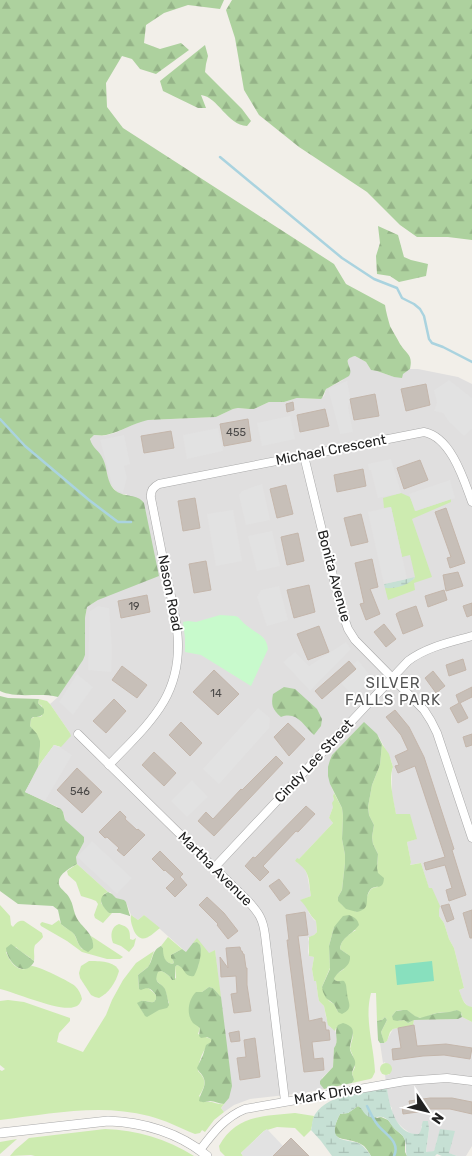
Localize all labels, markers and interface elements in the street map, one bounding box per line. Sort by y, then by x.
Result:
house number: 455 [226,426,246,439]
street label: Michael Crescent [274,431,388,469]
street label: Bonita Avenue [314,528,354,624]
street label: Nason Road [154,553,186,633]
house number: 19 [128,600,140,613]
district label: SILVER FALLS PARK [345,674,441,709]
house number: 14 [210,687,222,700]
street label: Cindy Lee Street [271,715,357,806]
house number: 546 [70,785,90,798]
street label: Martha Avenue [174,828,256,910]
street label: Mark Drive [293,1080,363,1108]
north arrow [402,1086,452,1136]
text: N [427,1109,447,1127]

